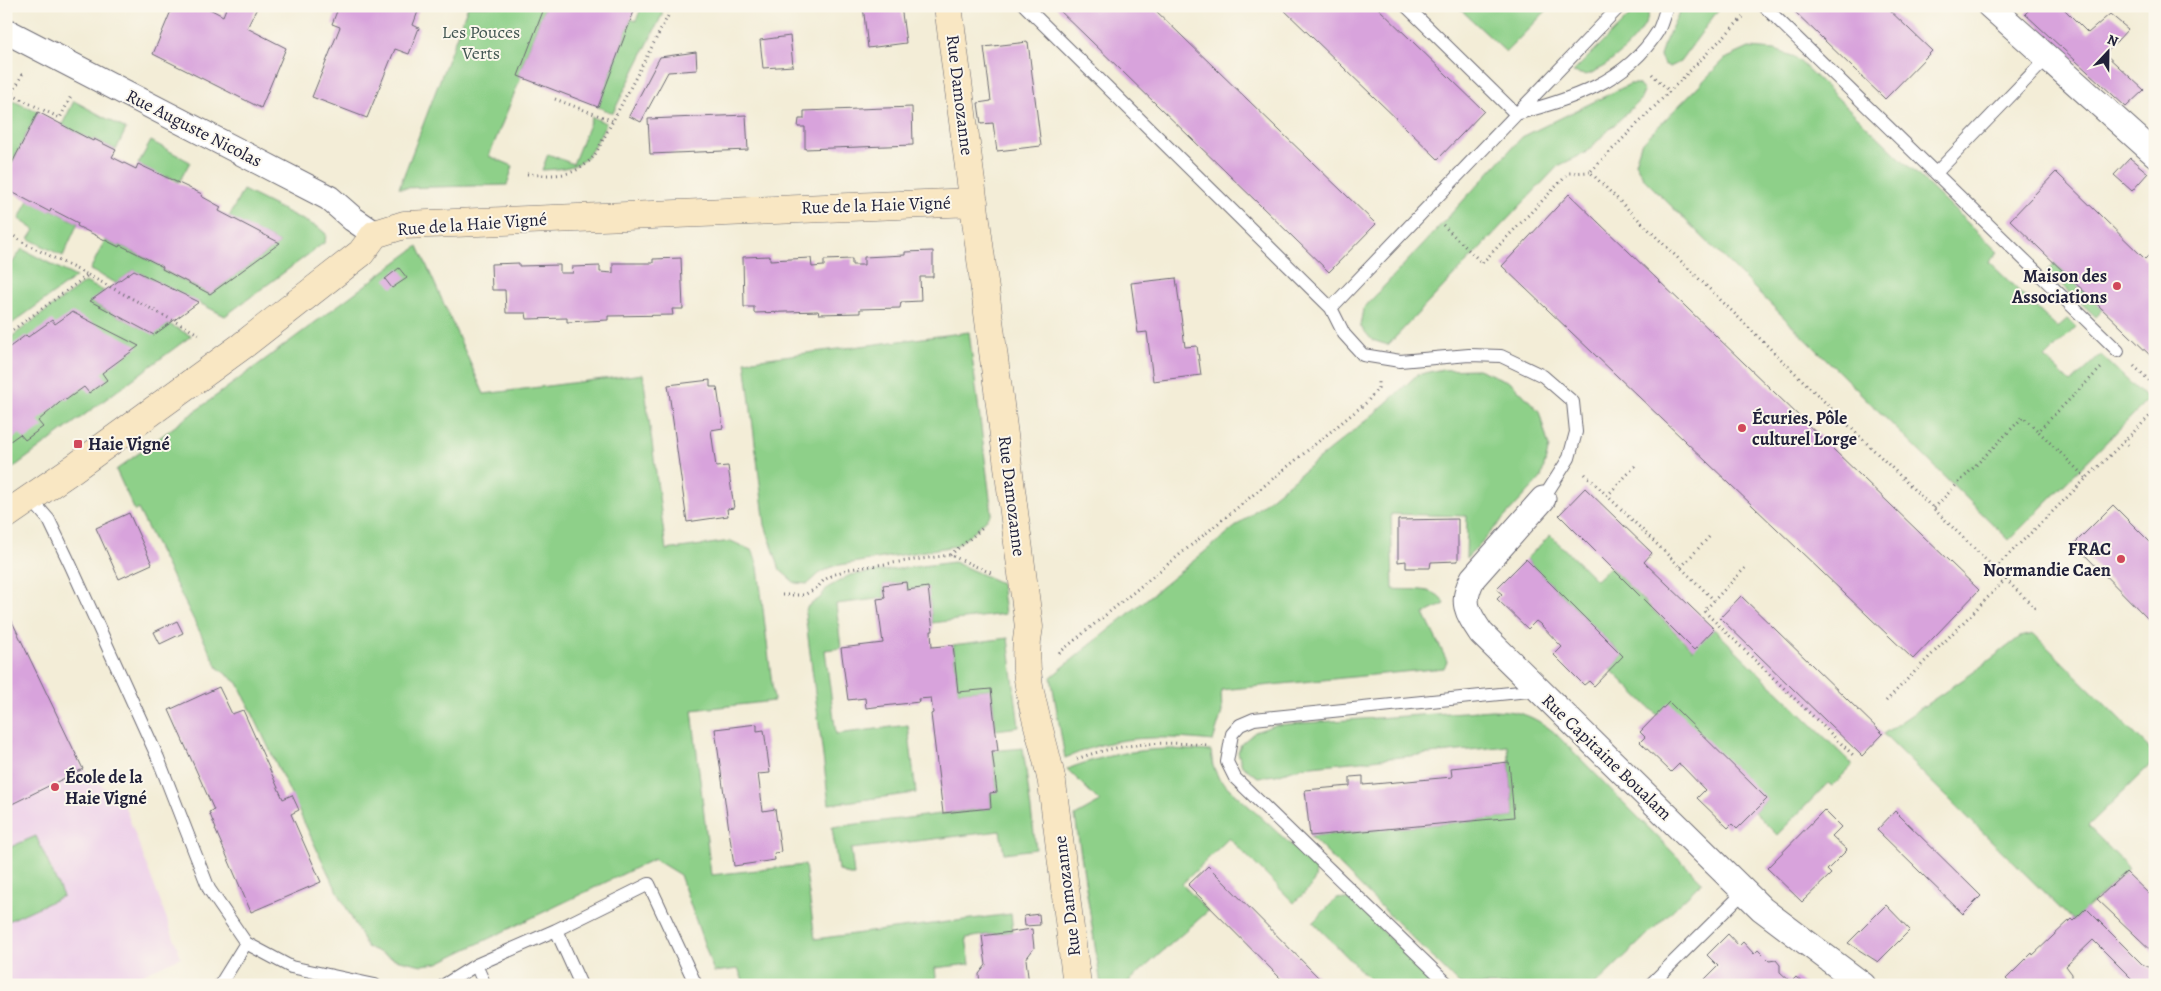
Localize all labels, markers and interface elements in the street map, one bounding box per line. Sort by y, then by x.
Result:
park label: Les Pouces Verts [442,20,520,65]
north arrow [2084,28,2134,78]
text: N [2104,30,2121,51]
street label: Rue Damozanne [941,33,979,157]
street label: Rue Auguste Nicolas [122,83,266,173]
street label: Rue de la Haie Vigné [801,190,951,220]
street label: Rue de la Haie Vigné [396,207,548,241]
place label: Maison des Associations [2011,264,2107,309]
marker: Maison des Associations [2111,280,2123,292]
place label: Écuries, Pôle culturel Lorge [1752,406,1857,451]
marker: Écuries, Pôle culturel Lorge [1736,422,1748,434]
place label: Haie Vigné [88,432,170,456]
street label: Rue Damozanne [993,434,1031,558]
marker: Haie Vigné [72,438,84,450]
place label: FRAC Normandie Caen [1983,537,2111,582]
marker: FRAC Normandie Caen [2115,553,2127,565]
street label: Rue Capitaine Boualam [1537,688,1677,826]
place label: École de la Haie Vigné [65,765,147,810]
marker: École de la Haie Vigné [49,781,61,793]
street label: Rue Damozanne [1048,834,1086,958]

